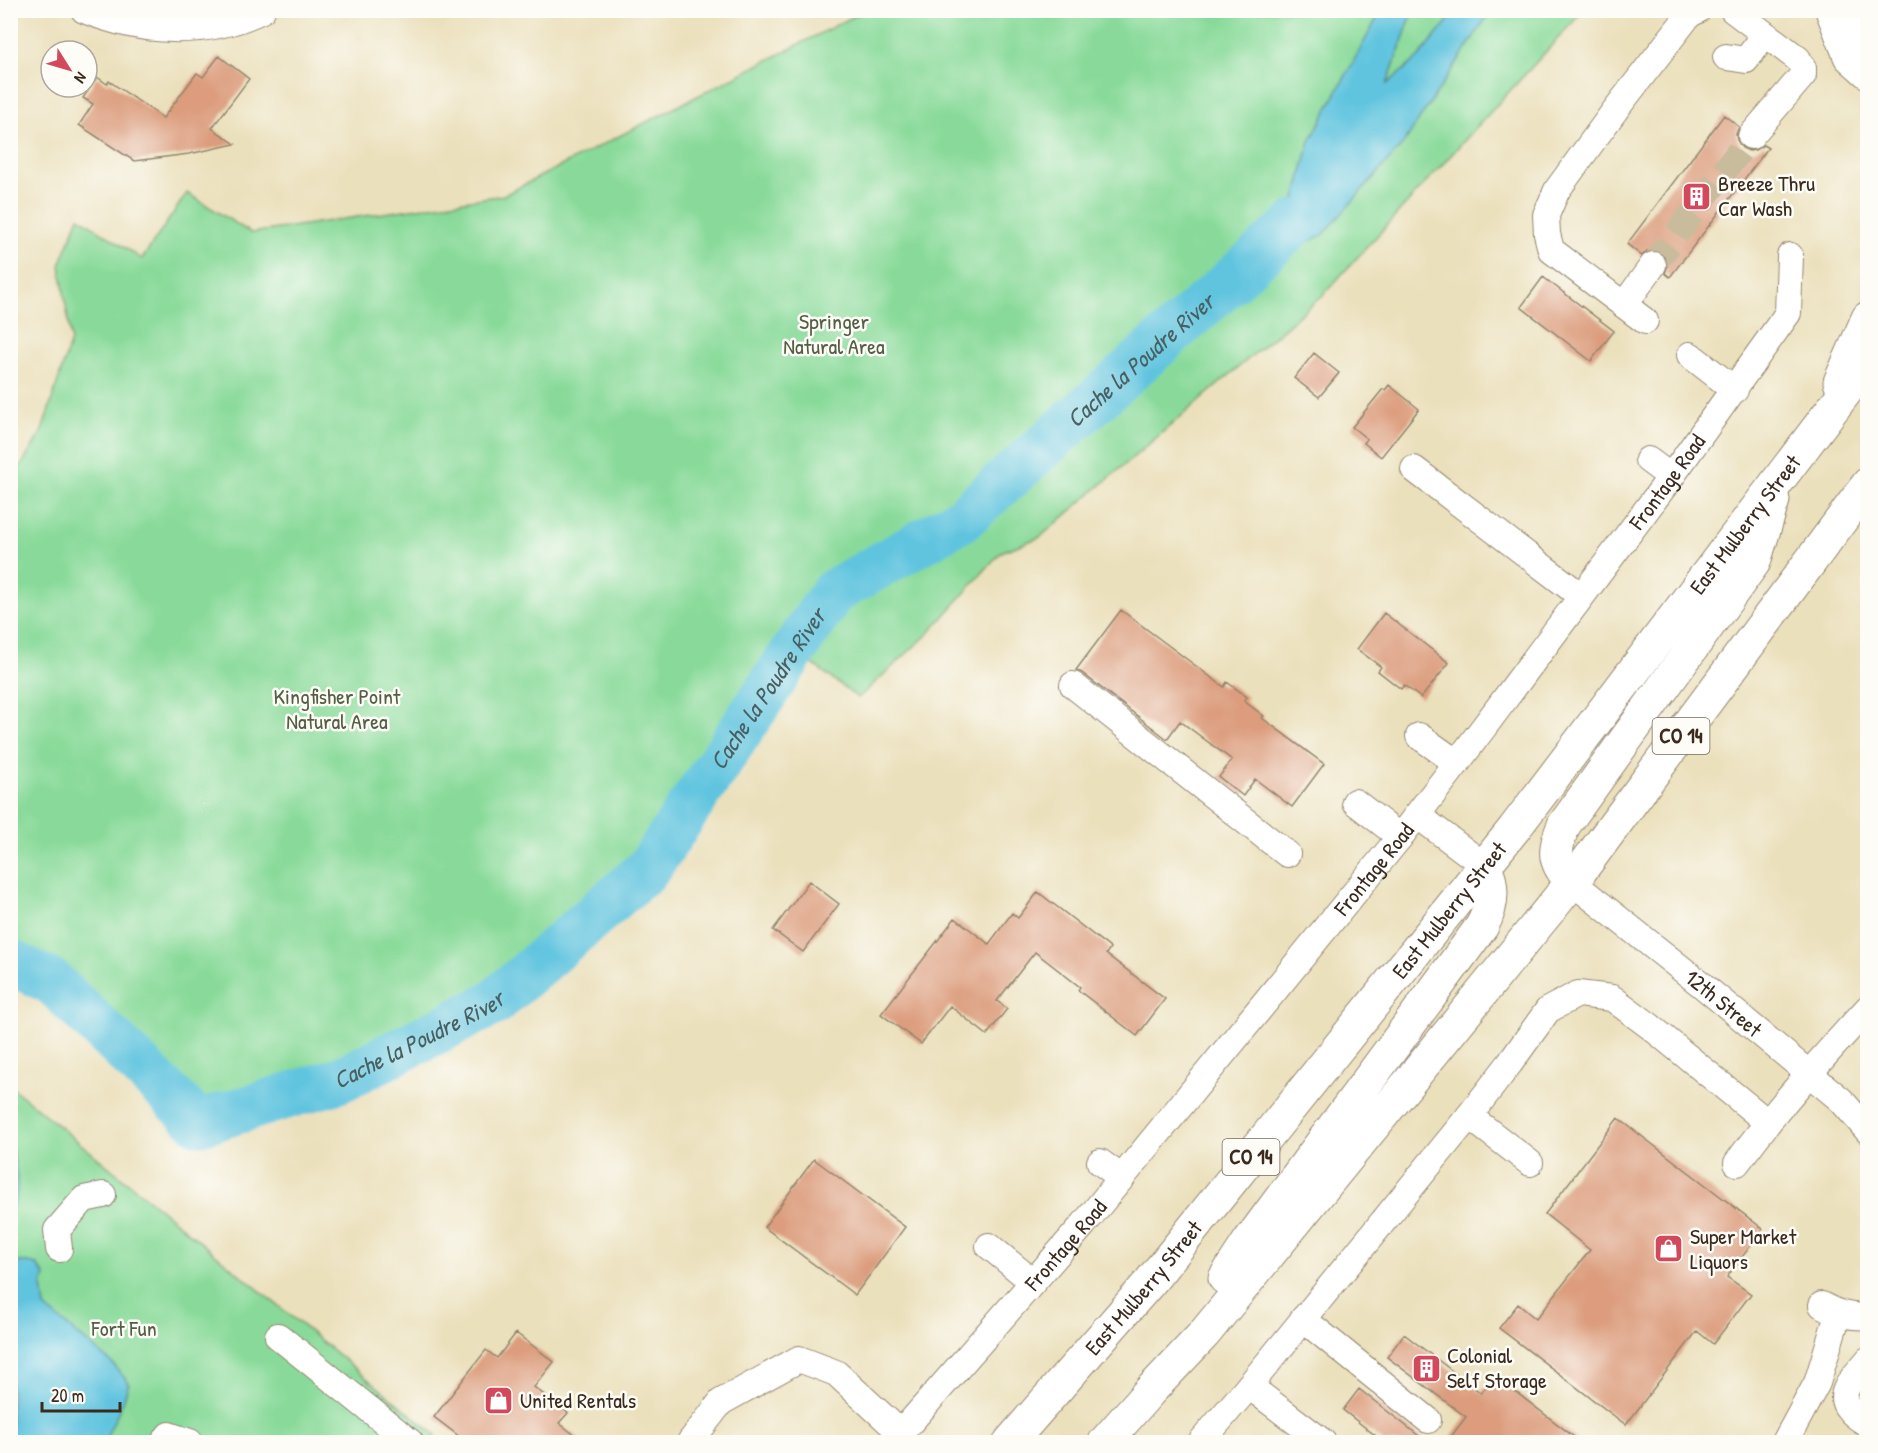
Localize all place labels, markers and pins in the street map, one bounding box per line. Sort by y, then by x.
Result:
place label: Breeze Thru Car Wash [1718,168,1815,223]
building icon: Breeze Thru Car Wash [1681,180,1713,212]
place label: Super Market Liquors [1690,1221,1797,1276]
shop icon: Super Market Liquors [1653,1233,1685,1265]
place label: Colonial Self Storage [1447,1340,1547,1395]
building icon: Colonial Self Storage [1410,1352,1442,1384]
shop icon: United Rentals [483,1384,515,1416]
place label: United Rentals [520,1385,636,1415]

